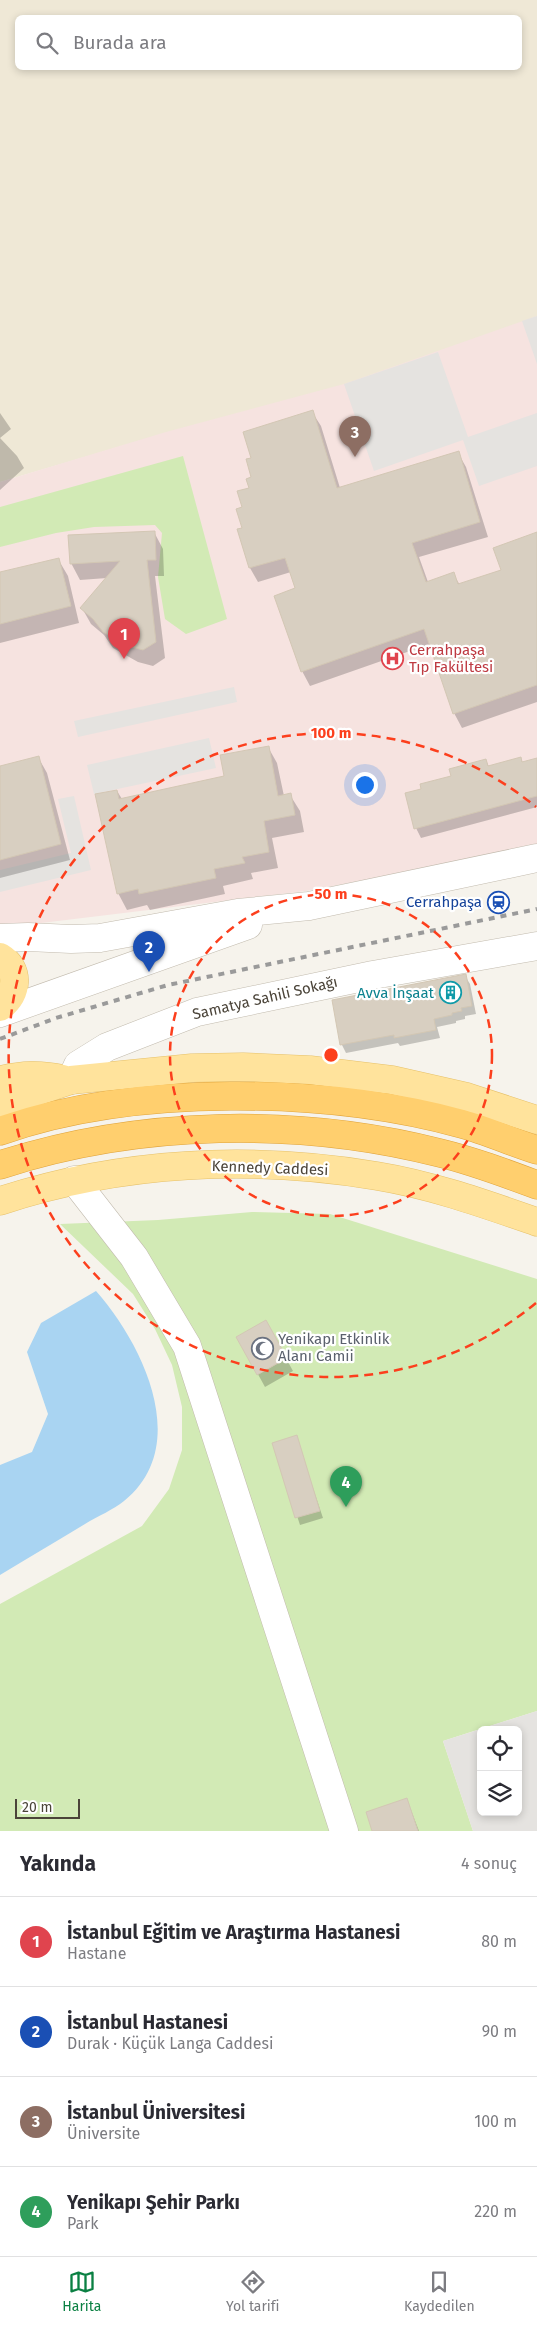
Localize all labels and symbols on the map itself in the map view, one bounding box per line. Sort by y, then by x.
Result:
pin: 3 [339,416,371,457]
pin: 1 [108,618,140,659]
place label: Cerrahpaşa Tıp Fakültesi [409,641,493,676]
hospital icon: Cerrahpaşa Tıp Fakültesi [381,647,405,671]
text: 100 m [311,724,351,742]
your location [352,772,378,798]
text: 50 m [314,885,348,903]
station icon: Cerrahpaşa [486,890,510,914]
place label: Cerrahpaşa [406,893,482,911]
pin: 2 [133,931,165,972]
street label: Samatya Sahili Sokağı [191,973,339,1023]
building icon: Avva İnşaat [438,981,462,1005]
place label: Avva İnşaat [357,984,435,1002]
centre of rings [322,1046,340,1064]
street label: Kennedy Caddesi [211,1157,329,1179]
place label: Yenikapı Etkinlik Alanı Camii [278,1330,390,1365]
mosque icon: Yenikapı Etkinlik Alanı Camii [250,1336,274,1360]
pin: 4 [330,1466,362,1507]
scale bar [15,1796,80,1819]

